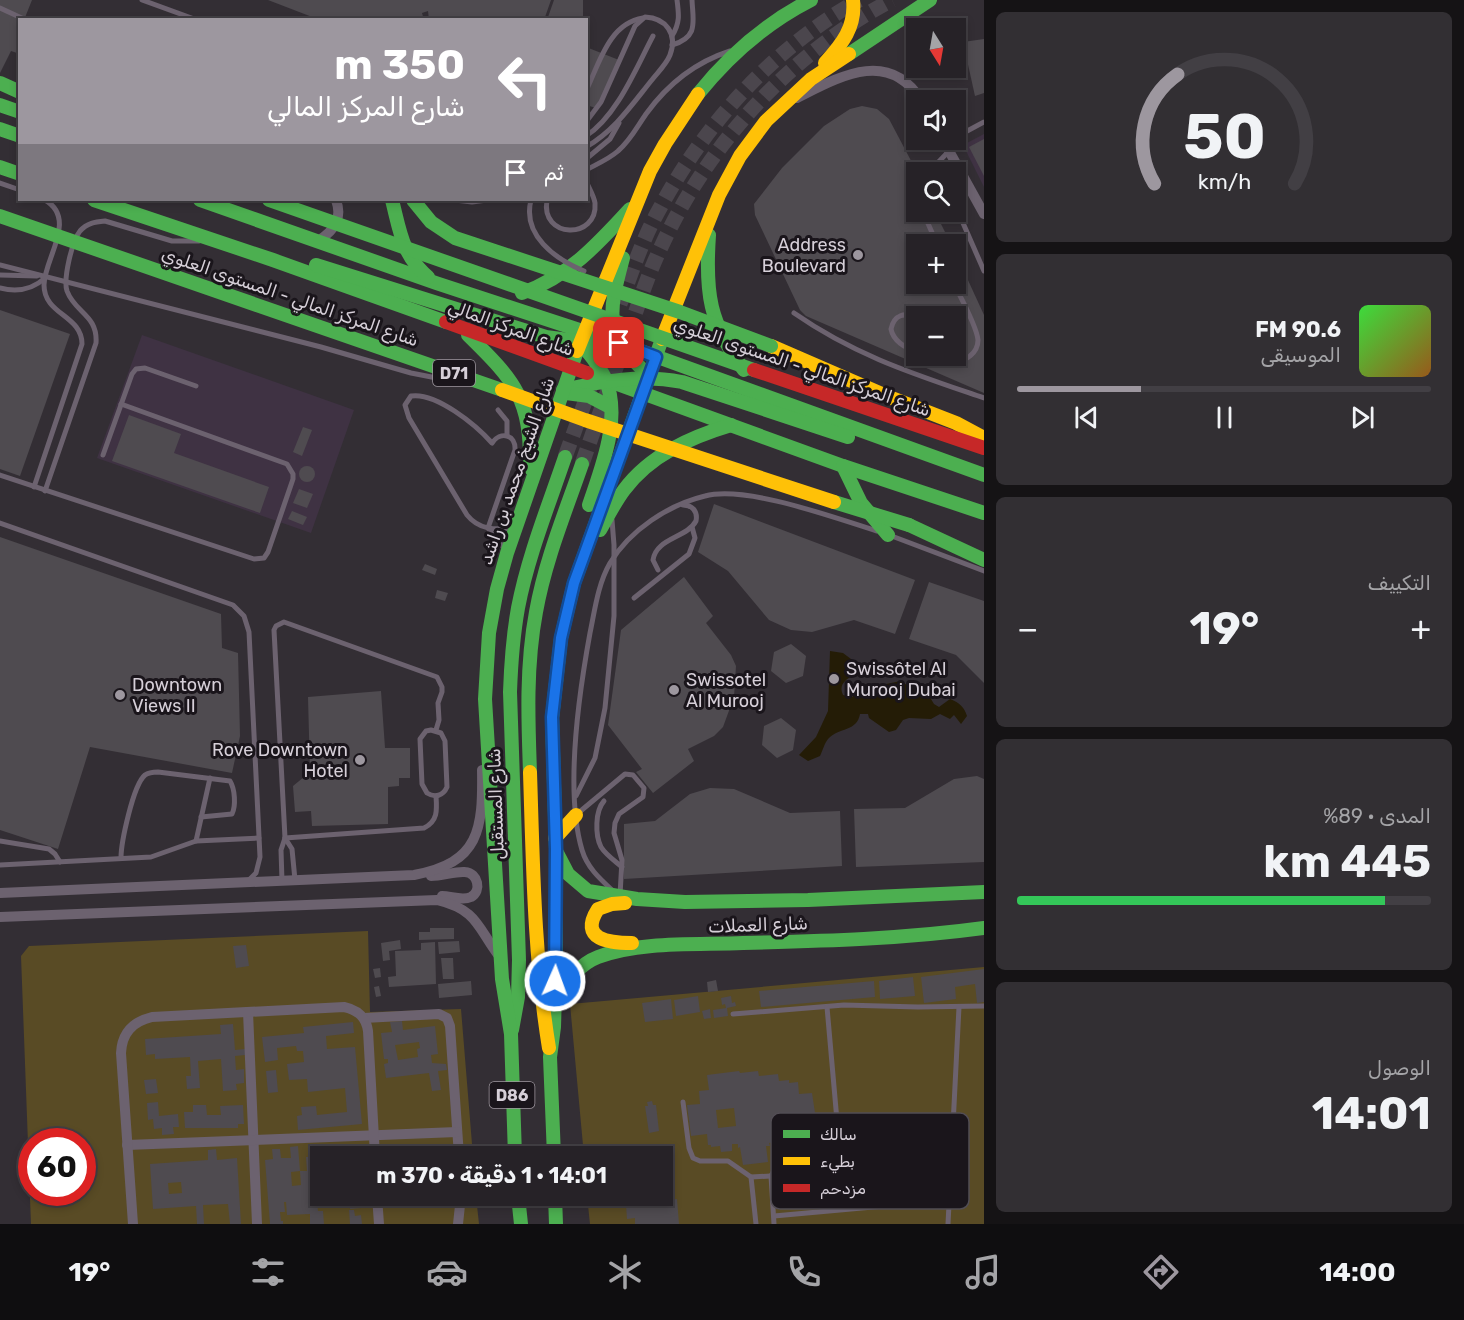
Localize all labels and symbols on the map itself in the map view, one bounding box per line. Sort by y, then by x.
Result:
north arrow [906,18,966,78]
place label: Address Boulevard [762,234,846,277]
street label: شارع المركز المالي - المستوى العلوي [158,243,421,353]
marker: Address Boulevard [851,248,865,262]
street label: شارع المركز المالي [445,295,577,363]
street label: شارع المركز المالي - المستوى العلوي [670,313,933,423]
pin [593,317,644,368]
road number: D71 [433,360,475,386]
street label: شارع الشيخ محمد بن راشد [475,374,561,568]
place label: Swissôtel Al Murooj Dubai [846,658,956,701]
place label: Swissotel Al Murooj [686,669,766,712]
marker: Swissôtel Al Murooj Dubai [827,672,841,686]
place label: Downtown Views II [132,674,222,717]
marker: Swissotel Al Murooj [667,683,681,697]
marker: Downtown Views II [113,688,127,702]
place label: Rove Downtown Hotel [212,739,348,782]
street label: شارع المستقبل [483,748,510,860]
marker: Rove Downtown Hotel [353,753,367,767]
street label: شارع العملات [708,912,808,939]
position arrow [523,949,587,1013]
road number: D86 [490,1082,534,1108]
legend [771,1113,969,1209]
text: سالك [820,1125,857,1144]
speed limit sign: 60 [18,1128,96,1206]
text: بطيء [820,1152,855,1174]
text: مزدحم [820,1179,866,1199]

